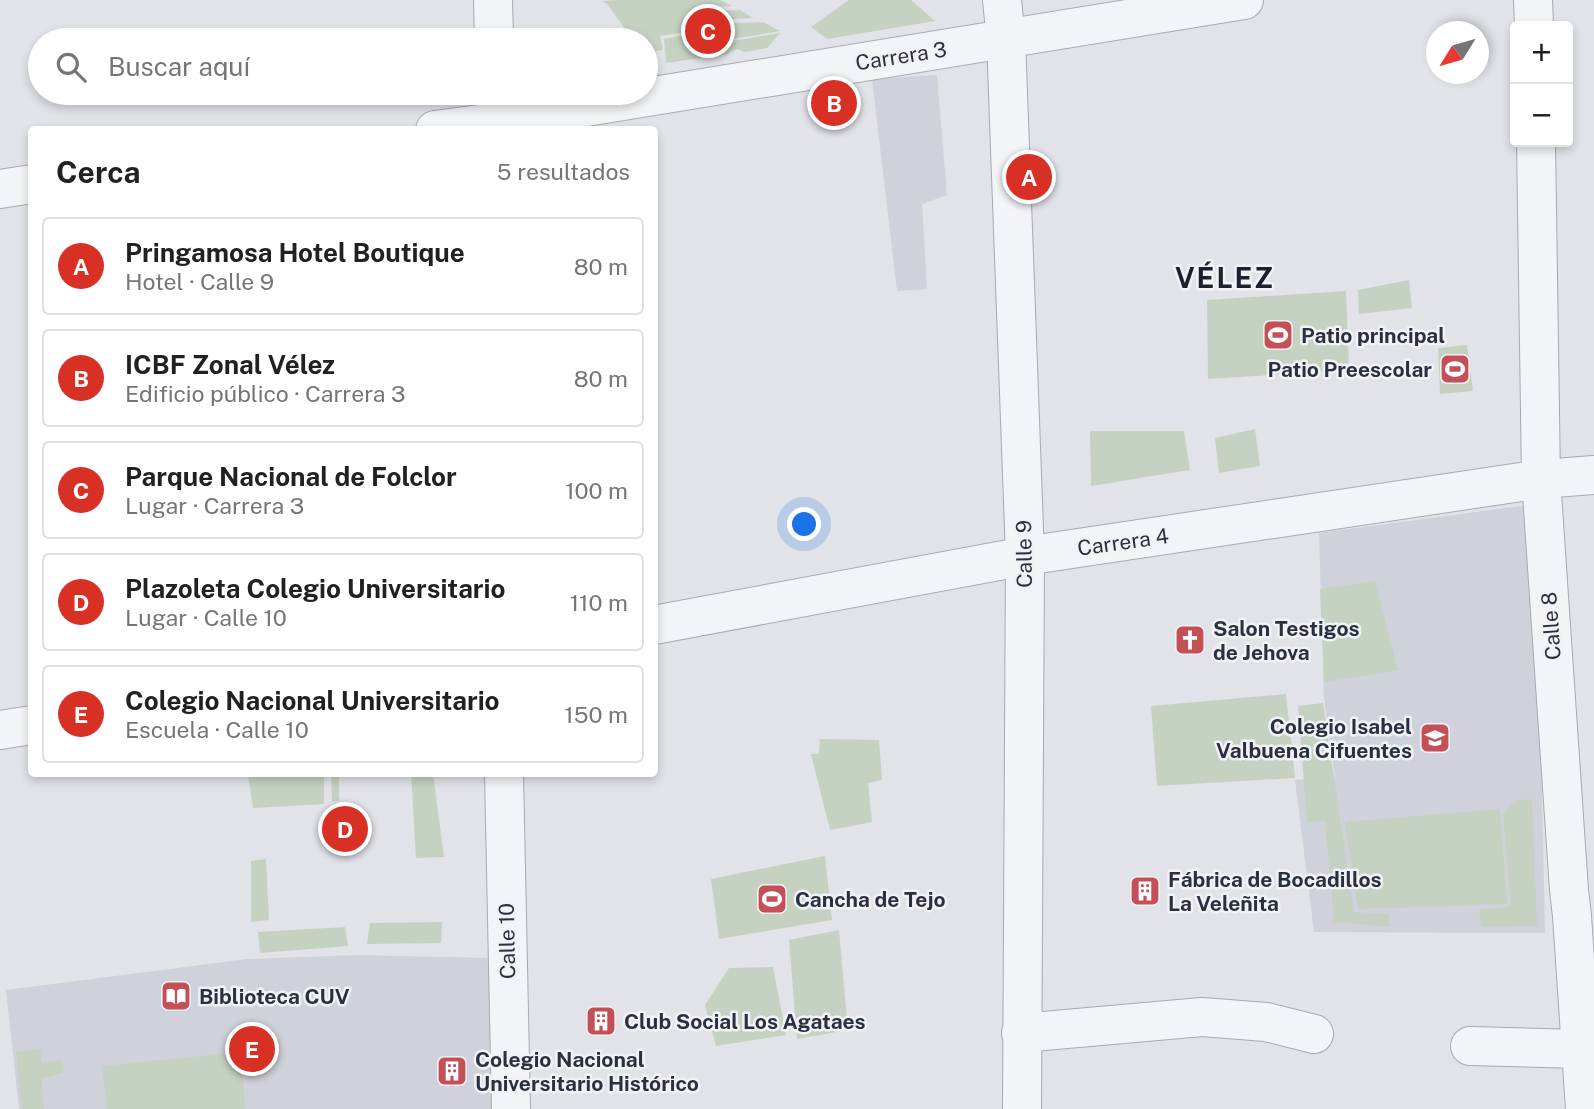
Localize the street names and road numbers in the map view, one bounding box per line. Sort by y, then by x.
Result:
street label: Carrera 3 [854,36,948,76]
street label: Calle 9 [1011,520,1037,588]
street label: Carrera 4 [1076,523,1170,561]
street label: Calle 8 [1536,591,1566,661]
street label: Calle 10 [494,903,520,979]

